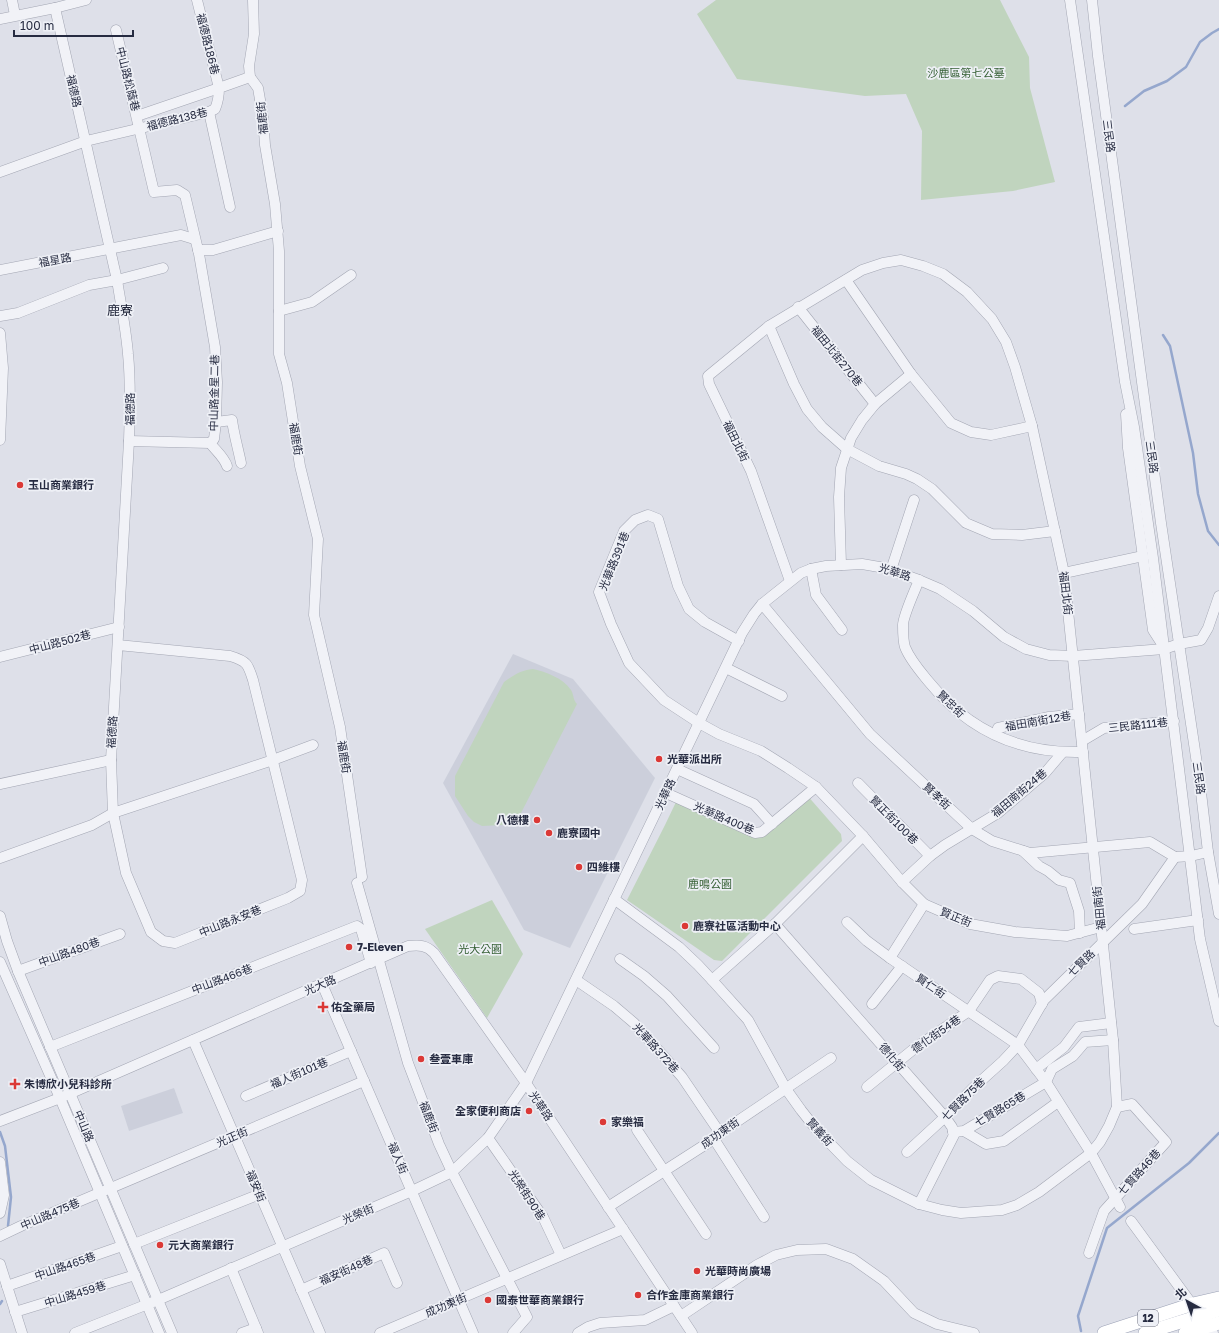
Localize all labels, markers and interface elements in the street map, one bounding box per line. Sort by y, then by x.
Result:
scale bar [14,12,133,38]
street label: 福德路186巷 [195,12,222,76]
text: 100 m [20,18,54,33]
street label: 中山路松蔭巷 [114,45,143,112]
park label: 沙鹿區第七公墓 [928,66,1005,79]
street label: 福德路 [64,73,85,108]
street label: 福鹿街 [253,101,270,135]
street label: 福德路138巷 [145,105,209,132]
street label: 三民路 [1101,119,1118,153]
street label: 福星路 [37,250,72,269]
district label: 鹿寮 [107,302,133,318]
street label: 福田北街270巷 [809,323,866,389]
street label: 中山路金星二巷 [206,354,221,432]
street label: 福德路 [123,393,136,426]
street label: 福田北街 [721,418,752,463]
street label: 福鹿街 [287,422,305,456]
street label: 三民路 [1144,440,1161,474]
place label: 玉山商業銀行 [28,478,94,491]
marker: 玉山商業銀行 [15,480,25,490]
street label: 光華路391巷 [596,529,631,592]
street label: 光華路 [877,560,913,583]
street label: 福田北街 [1057,570,1076,616]
street label: 中山路502巷 [27,627,92,656]
street label: 賢忠街 [935,688,968,720]
street label: 福田南街12巷 [1004,708,1072,733]
street label: 福德路 [104,715,119,749]
street label: 三民路111巷 [1107,715,1168,734]
street label: 福鹿街 [335,740,353,774]
place label: 光華派出所 [667,752,722,765]
marker: 光華派出所 [654,754,664,764]
street label: 三民路 [1191,761,1208,795]
street label: 福田南街24巷 [988,766,1049,819]
street label: 光華路 [652,776,677,811]
street label: 賢孝街 [921,780,954,812]
street label: 賢正街100巷 [867,793,921,847]
street label: 光華路400巷 [692,799,756,836]
place label: 八德樓 [496,813,529,826]
marker: 八德樓 [532,815,542,825]
place label: 鹿寮國中 [557,826,601,839]
marker: 鹿寮國中 [544,828,554,838]
place label: 四維樓 [587,860,620,873]
marker: 四維樓 [574,862,584,872]
park label: 鹿鳴公園 [688,877,732,890]
street label: 福田南街 [1090,885,1107,931]
street label: 中山路永安巷 [197,902,263,939]
street label: 賢正街 [938,904,974,929]
place label: 鹿寮社區活動中心 [693,919,781,932]
marker: 鹿寮社區活動中心 [680,921,690,931]
street label: 中山路480巷 [36,934,101,969]
place label: 7-Eleven [357,940,404,953]
marker: 7-Eleven [344,942,354,952]
park label: 光大公園 [458,942,502,955]
street label: 七賢路 [1064,947,1097,979]
street label: 中山路466巷 [190,961,254,996]
street label: 賢仁街 [914,971,949,1000]
street label: 光大路 [302,972,338,997]
place label: 佑全藥局 [331,1000,375,1013]
marker: 佑全藥局 [318,1002,328,1012]
street label: 德化街54巷 [909,1012,963,1055]
street label: 光華路372巷 [631,1020,682,1075]
street label: 德化街 [877,1040,908,1073]
place label: 叁壹車庫 [429,1052,473,1065]
marker: 叁壹車庫 [416,1054,426,1064]
street label: 福人街101巷 [268,1055,330,1091]
street label: 七賢路75巷 [938,1074,987,1123]
place label: 朱博欣小兒科診所 [24,1077,112,1090]
marker: 朱博欣小兒科診所 [9,1078,21,1090]
street label: 光華路 [527,1088,556,1123]
street label: 七賢路65巷 [972,1088,1028,1129]
street label: 福鹿街 [417,1099,441,1135]
place label: 全家便利商店 [455,1104,521,1117]
marker: 全家便利商店 [524,1106,534,1116]
street label: 中山路 [72,1108,97,1144]
place label: 家樂福 [611,1115,644,1128]
street label: 成功東街 [698,1115,741,1151]
street label: 賢義街 [805,1115,836,1148]
marker: 家樂福 [598,1117,608,1127]
street label: 光正街 [214,1124,250,1149]
street label: 福人街 [386,1140,411,1176]
street label: 七賢路46巷 [1115,1146,1163,1197]
street label: 光榮街90巷 [506,1167,549,1222]
street label: 福安街 [244,1168,269,1204]
street label: 中山路475巷 [18,1195,81,1232]
street label: 光榮街 [340,1201,376,1226]
place label: 元大商業銀行 [168,1238,234,1251]
marker: 元大商業銀行 [155,1240,165,1250]
street label: 中山路465巷 [33,1249,97,1282]
street label: 福安街48巷 [317,1252,375,1287]
place label: 光華時尚廣場 [705,1264,771,1277]
marker: 光華時尚廣場 [692,1266,702,1276]
street label: 中山路459巷 [42,1278,107,1309]
north arrow [1167,1281,1207,1321]
text: 北 [1172,1284,1189,1301]
place label: 合作金庫商業銀行 [646,1288,734,1301]
street label: 成功東街 [423,1290,469,1319]
marker: 合作金庫商業銀行 [633,1290,643,1300]
place label: 國泰世華商業銀行 [496,1293,584,1306]
marker: 國泰世華商業銀行 [483,1295,493,1305]
road number: 12 [1138,1310,1158,1326]

